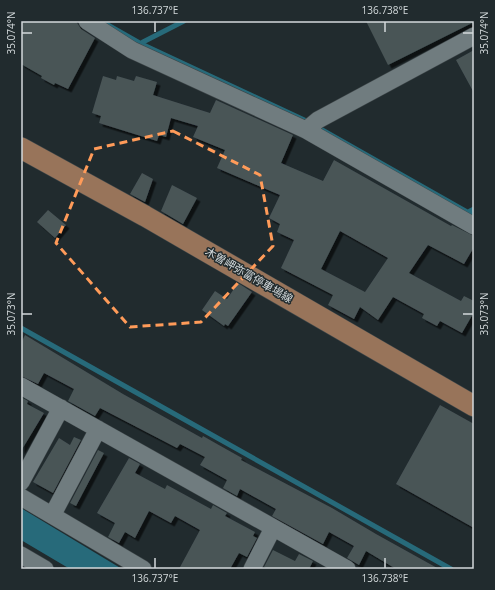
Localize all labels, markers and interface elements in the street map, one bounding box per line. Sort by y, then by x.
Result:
text: 136.737°E [132,3,178,17]
text: 136.738°E [362,3,408,17]
text: 35.074°N [4,11,18,55]
text: 35.074°N [477,11,491,55]
street label: 木曽岬弥富停車場線 [203,243,296,306]
text: 35.073°N [4,292,18,336]
text: 35.073°N [477,292,491,336]
text: 136.737°E [132,571,178,585]
text: 136.738°E [362,571,408,585]

